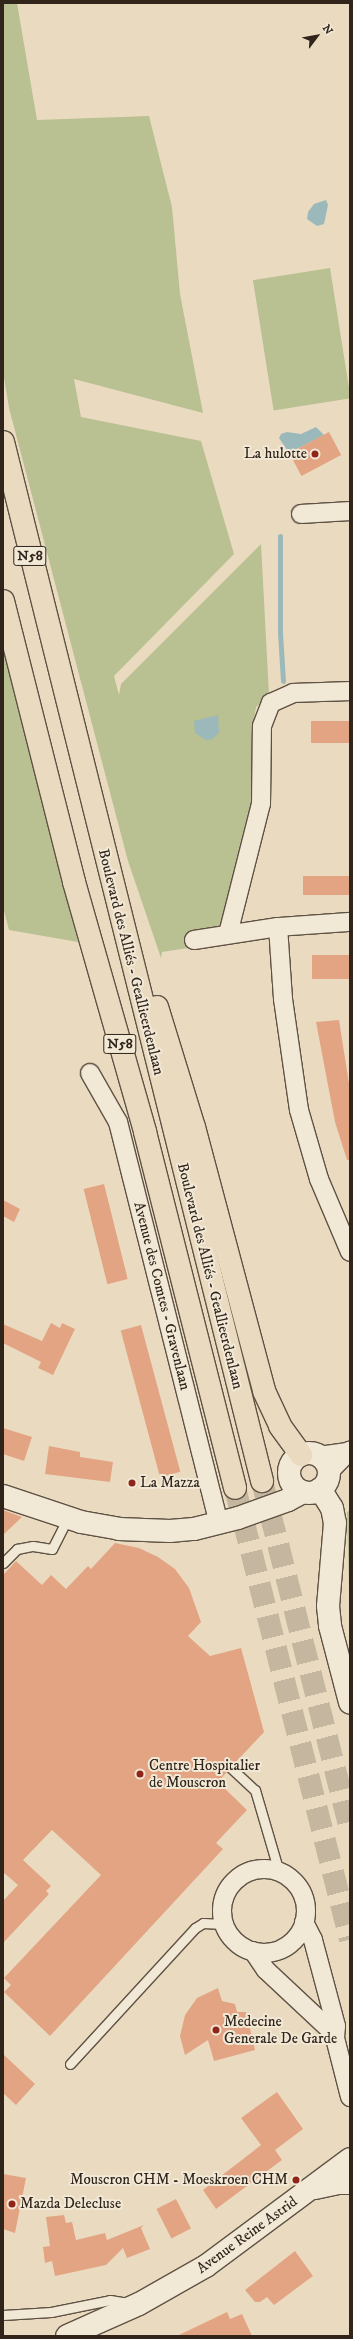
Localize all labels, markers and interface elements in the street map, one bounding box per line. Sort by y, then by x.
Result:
north arrow [297,16,337,56]
text: N [319,22,336,37]
place label: La hulotte [244,445,307,463]
marker: La hulotte [310,449,320,459]
road number: N58 [13,544,47,568]
street label: Boulevard des Alliés - Geallieerdenlaan [94,847,168,1077]
road number: N58 [103,1032,137,1056]
street label: Boulevard des Alliés - Geallieerdenlaan [173,1161,247,1391]
street label: Avenue des Comtes - Gravenlaan [130,1200,194,1392]
place label: La Mazza [140,1474,200,1492]
marker: La Mazza [127,1478,137,1488]
place label: Centre Hospitalier de Mouscron [149,1756,260,1791]
marker: Centre Hospitalier de Mouscron [134,1768,146,1780]
place label: Medecine Generale De Garde [224,2012,337,2047]
marker: Medecine Generale De Garde [211,2025,221,2035]
place label: Mouscron CHM - Moeskroen CHM [70,2171,288,2189]
marker: Mouscron CHM - Moeskroen CHM [291,2175,301,2185]
street label: Avenue Reine Astrid [193,2192,301,2278]
place label: Mazda Delecluse [20,2195,121,2213]
marker: Mazda Delecluse [7,2199,17,2209]

